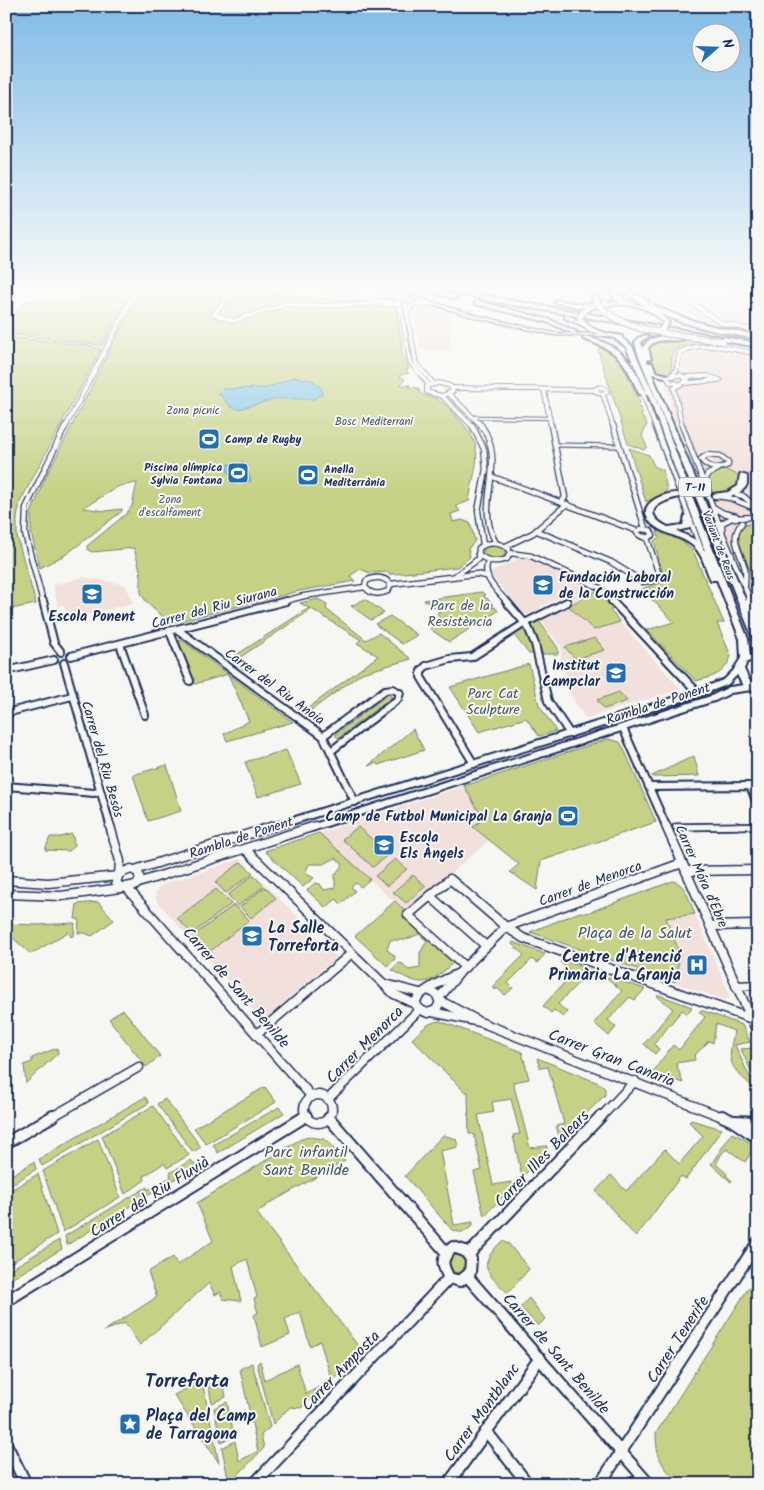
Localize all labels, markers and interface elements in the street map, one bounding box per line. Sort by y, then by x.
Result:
north arrow [692,22,742,72]
text: N [715,36,739,52]
park label: Zona picnic [166,402,220,420]
park label: Bosc Mediterrani [335,413,413,431]
sports icon: Camp de Rugby [197,427,221,451]
place label: Camp de Rugby [225,431,302,449]
place label: Piscina olímpica Sylvia Fontana [144,459,222,490]
sports icon: Piscina olímpica Sylvia Fontana [226,461,250,485]
place label: Anella Mediterrània [324,461,385,492]
sports icon: Anella Mediterrània [296,463,320,487]
road number: T-11 [679,478,711,497]
park label: Zona d'escalfament [139,491,202,522]
street label: Variant de Reus [697,508,740,583]
place label: Fundación Laboral de la Construcción [559,567,674,605]
school or university icon: Fundación Laboral de la Construcción [531,573,555,597]
street label: Carrer del Riu Siurana [149,581,280,635]
school or university icon: Escola Ponent [80,582,104,606]
park label: Parc de la Resistència [428,595,492,633]
place label: Escola Ponent [49,606,136,628]
street label: Carrer del Riu Anoia [220,643,329,731]
place label: Institut Campclar [542,655,601,693]
school or university icon: Institut Campclar [604,661,628,685]
street label: Rambla de Ponent [603,677,714,731]
park label: Parc Cat Sculpture [466,683,521,721]
street label: Carrer del Riu Besòs [75,698,129,820]
sports icon: Camp de Futbol Municipal La Granja [556,804,580,828]
place label: Camp de Futbol Municipal La Granja [326,806,552,828]
street label: Rambla de Ponent [186,811,297,865]
street label: Carrer Móra d'Ebre [669,821,734,932]
place label: Escola Els Àngels [400,827,464,865]
school or university icon: Escola Els Àngels [372,833,396,857]
street label: Carrer de Menorca [536,855,645,913]
place label: La Salle Torreforta [268,916,339,959]
park label: Plaça de la Salut [578,921,693,946]
street label: Carrer de Sant Benilde [176,922,296,1054]
school or university icon: La Salle Torreforta [240,924,264,948]
place label: Centre d'Atenció Primària La Granja [549,945,683,988]
hospital icon: Centre d'Atenció Primària La Granja [685,953,709,977]
street label: Carrer Menorca [320,1000,410,1090]
street label: Carrer Gran Canaria [545,1023,678,1094]
street label: Carrer Illes Balears [489,1104,596,1214]
park label: Parc infantil Sant Benilde [263,1140,349,1183]
street label: Carrer del Riu Fluvià [85,1150,215,1244]
street label: Carrer de Sant Benilde [496,1288,616,1420]
street label: Carrer Tenerife [640,1291,716,1389]
street label: Carrer Amposta [296,1325,386,1417]
street label: Carrer Montblanc [438,1358,527,1467]
district label: Torreforta [145,1367,229,1397]
place label: Plaça del Camp de Tarragona [146,1404,256,1447]
place icon: Plaça del Camp de Tarragona [118,1412,142,1436]

